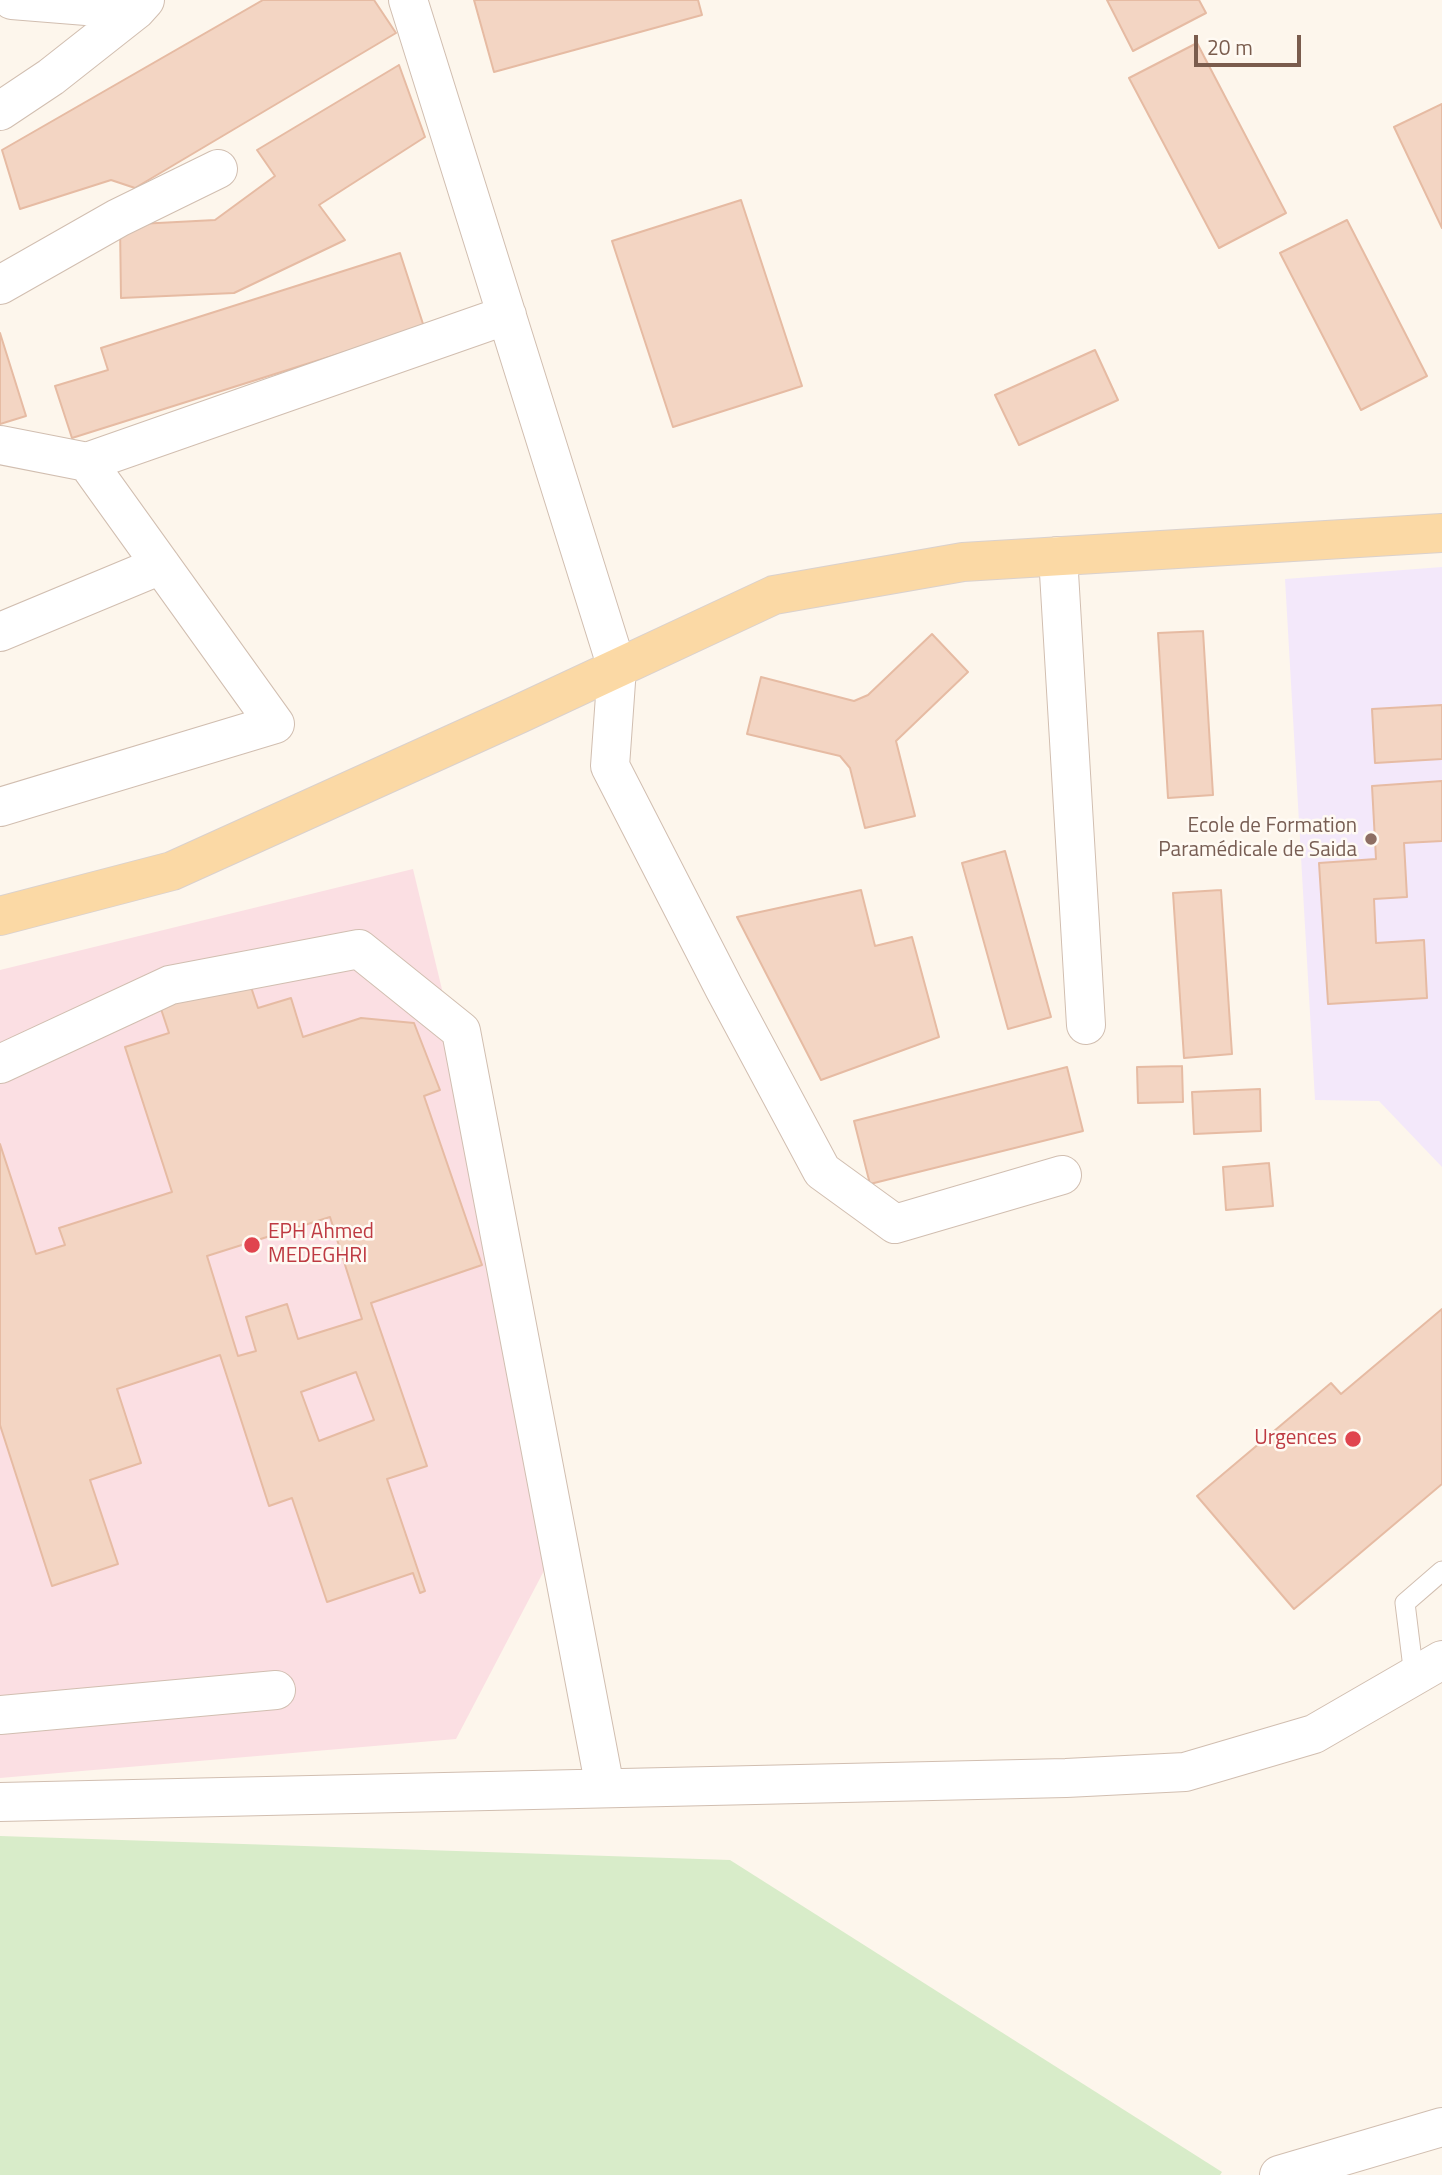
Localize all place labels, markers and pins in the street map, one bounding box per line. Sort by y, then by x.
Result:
place label: Ecole de Formation Paramédicale de Saida [1158,814,1357,864]
marker: Ecole de Formation Paramédicale de Saida [1363,831,1379,847]
place label: EPH Ahmed MEDEGHRI [268,1220,374,1270]
marker: EPH Ahmed MEDEGHRI [242,1235,262,1255]
place label: Urgences [1254,1426,1337,1452]
marker: Urgences [1343,1429,1363,1449]

